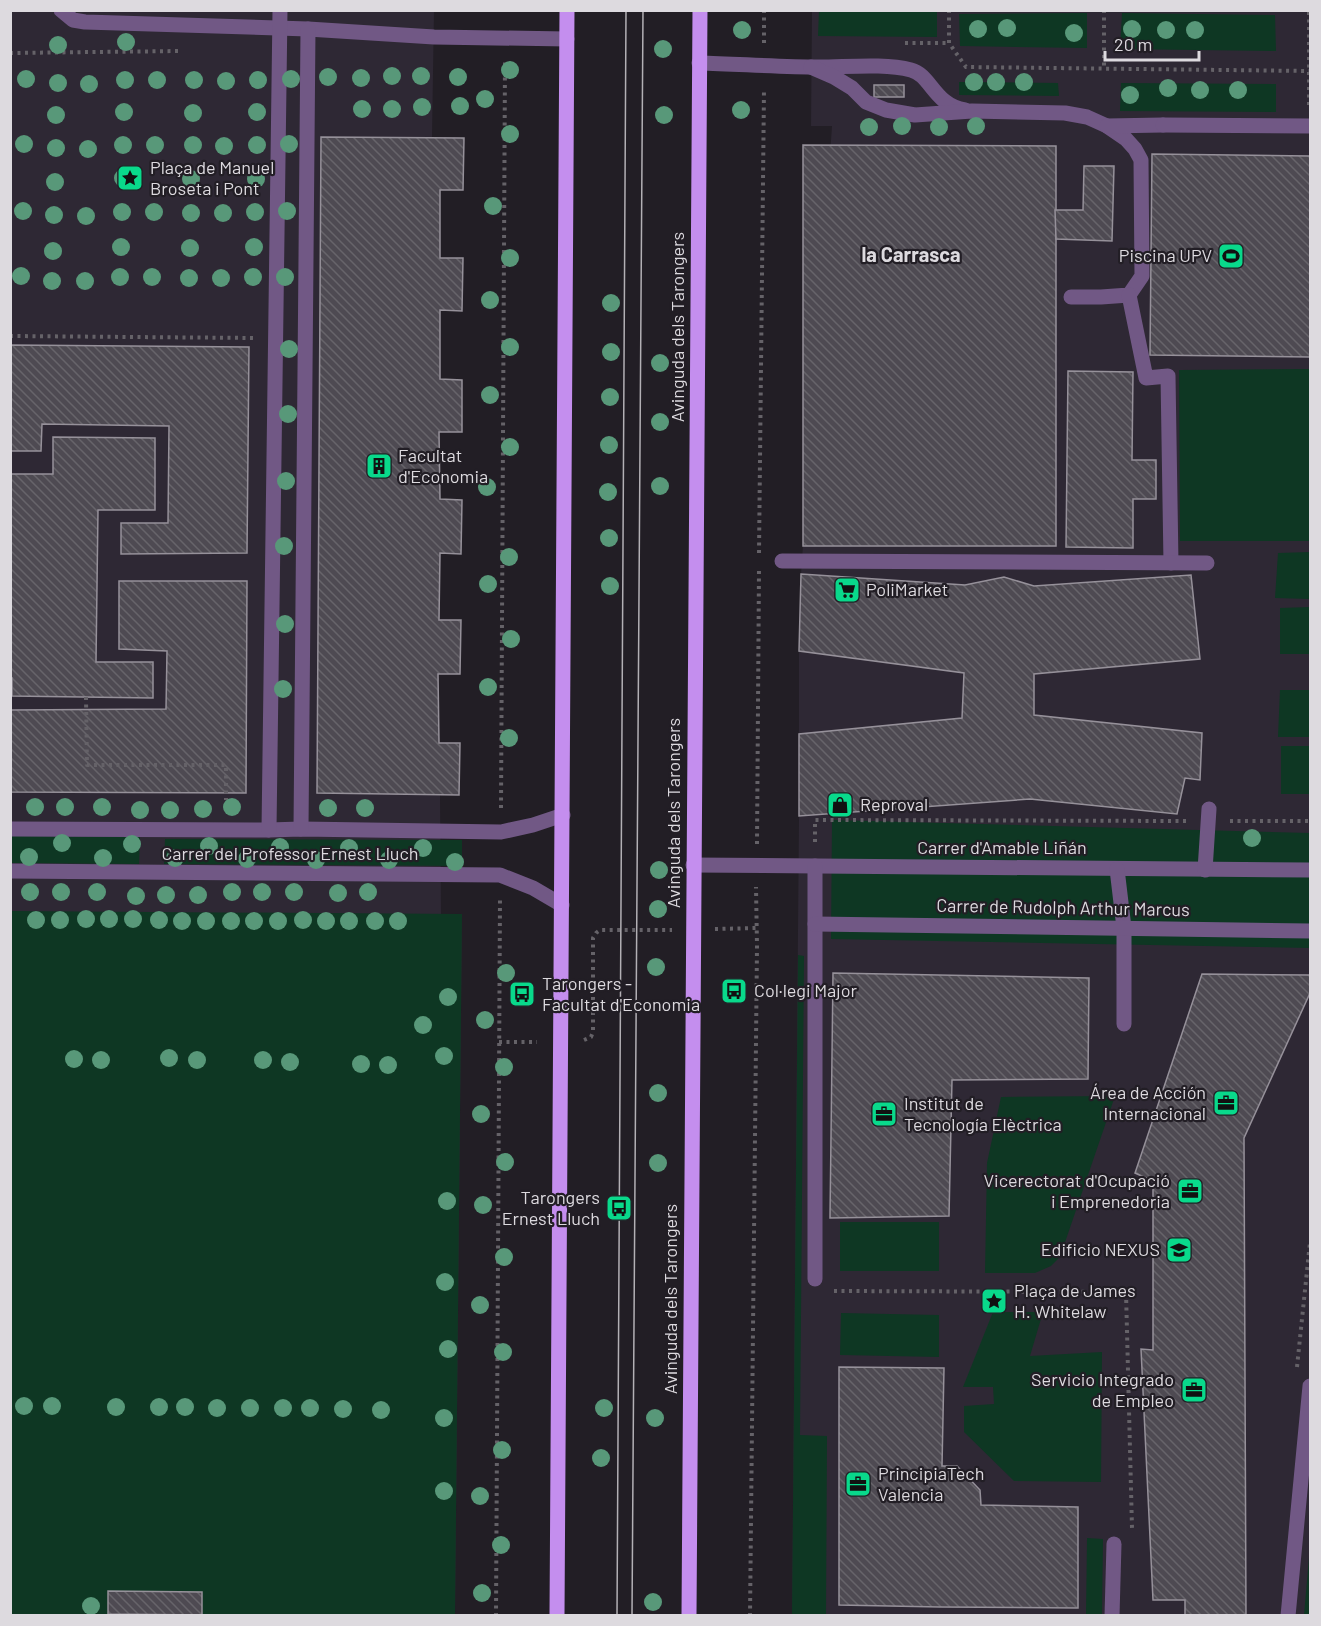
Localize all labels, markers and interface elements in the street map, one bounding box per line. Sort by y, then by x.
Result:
scale bar [1105,24,1200,62]
text: 20 m [1114,33,1152,55]
place label: Plaça de Manuel Broseta i Pont [150,156,274,199]
place icon: Plaça de Manuel Broseta i Pont [115,163,145,193]
street label: Avinguda dels Tarongers [666,232,688,422]
sports icon: Piscina UPV [1216,241,1246,271]
district label: la Carrasca [861,242,961,266]
place label: Piscina UPV [1119,244,1212,266]
place label: Facultat d'Economia [398,444,488,487]
building icon: Facultat d'Economia [364,451,394,481]
supermarket icon: PoliMarket [832,575,862,605]
place label: PoliMarket [866,578,948,600]
street label: Avinguda dels Tarongers [662,718,684,908]
shop icon: Reproval [825,790,855,820]
place label: Reproval [860,793,928,815]
street label: Carrer d'Amable Liñán [917,836,1087,858]
street label: Carrer del Professor Ernest Lluch [161,842,419,864]
street label: Carrer de Rudolph Arthur Marcus [936,894,1190,920]
place label: Tarongers - Facultat d'Economia [542,972,700,1015]
bus stop icon: Col·legi Major [719,976,749,1006]
bus stop icon: Tarongers - Facultat d'Economia [507,979,537,1009]
place label: Col·legi Major [754,979,857,1001]
place label: Área de Acción Internacional [1090,1081,1206,1124]
office icon: Área de Acción Internacional [1211,1088,1241,1118]
place label: Institut de Tecnología Elèctrica [904,1092,1062,1135]
office icon: Institut de Tecnología Elèctrica [869,1099,899,1129]
place label: Vicerectorat d'Ocupació i Emprenedoria [983,1169,1170,1212]
office icon: Vicerectorat d'Ocupació i Emprenedoria [1175,1176,1205,1206]
place label: Tarongers Ernest Lluch [502,1186,600,1229]
bus stop icon: Tarongers Ernest Lluch [604,1193,634,1223]
street label: Avinguda dels Tarongers [659,1204,681,1394]
school or university icon: Edificio NEXUS [1164,1235,1194,1265]
place label: Edificio NEXUS [1041,1238,1160,1260]
place label: Plaça de James H. Whitelaw [1014,1279,1136,1322]
place icon: Plaça de James H. Whitelaw [979,1286,1009,1316]
place label: Servicio Integrado de Empleo [1031,1368,1174,1411]
office icon: Servicio Integrado de Empleo [1179,1375,1209,1405]
place label: PrincipiaTech Valencia [878,1462,984,1505]
office icon: PrincipiaTech Valencia [843,1469,873,1499]

